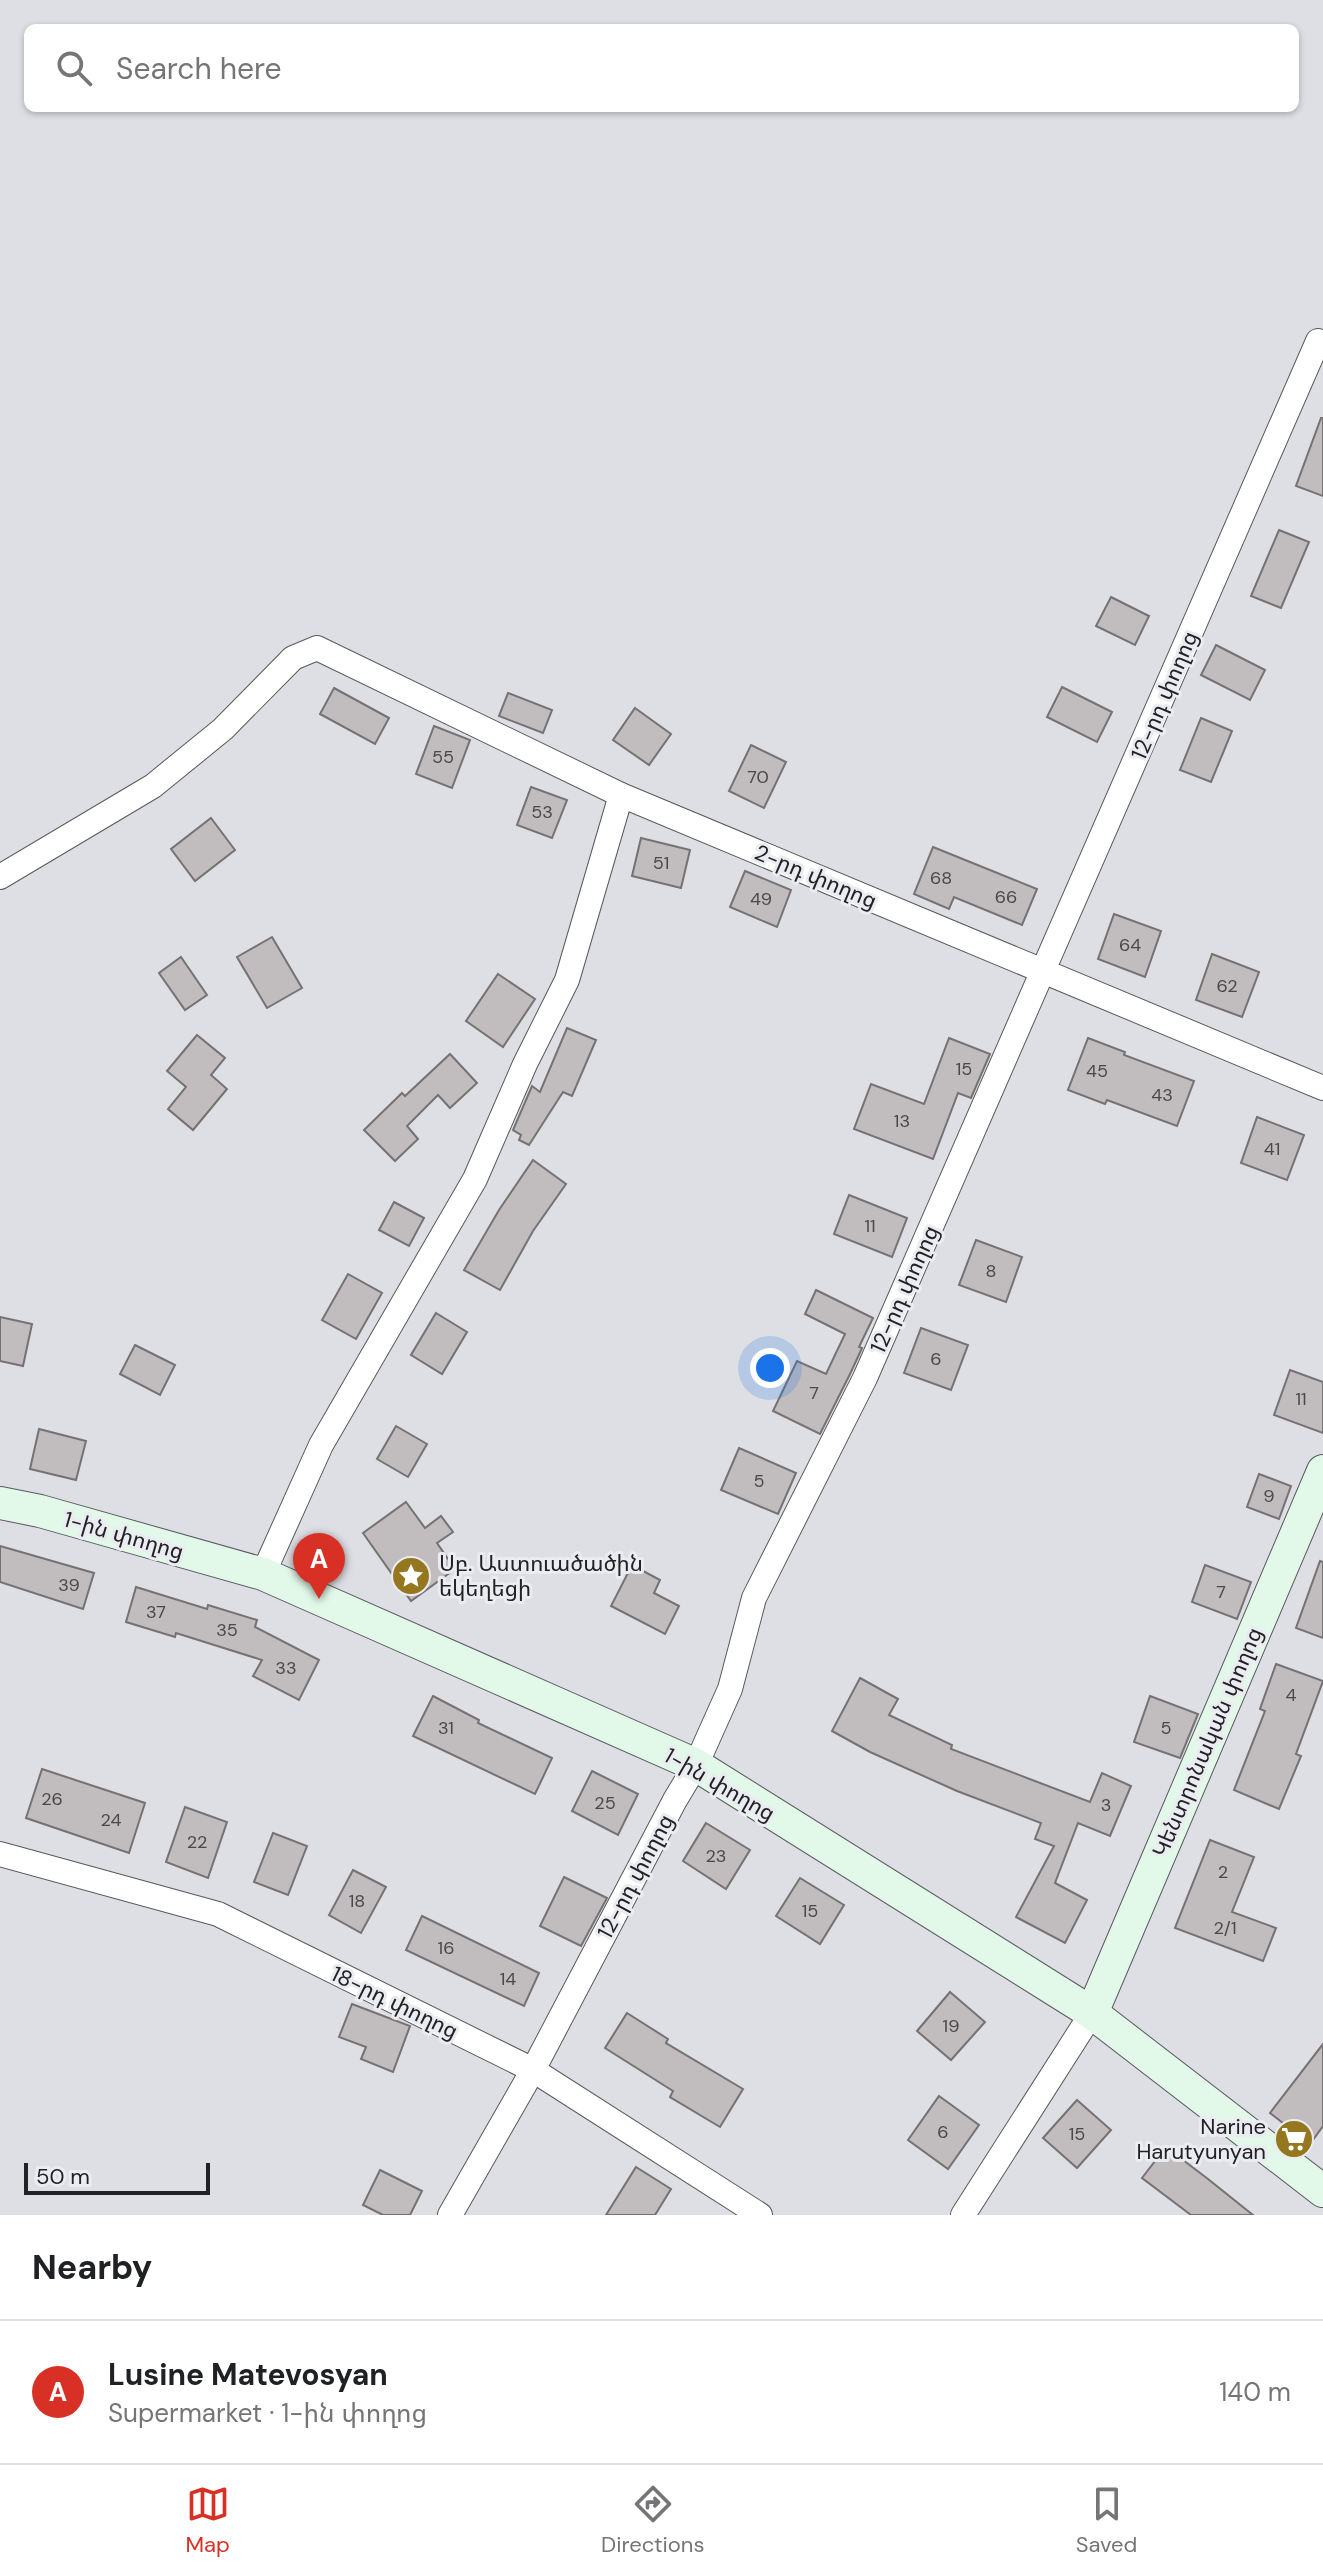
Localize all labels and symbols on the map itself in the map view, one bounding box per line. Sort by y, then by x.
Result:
street label: 12-րդ փողոց [1124,626,1205,764]
house number: 55 [432,745,454,769]
house number: 70 [747,765,769,789]
house number: 53 [531,800,553,824]
street label: 2-րդ փողոց [750,838,881,915]
house number: 51 [653,851,669,875]
house number: 68 [930,866,952,890]
house number: 66 [995,885,1017,909]
house number: 49 [750,887,772,911]
house number: 64 [1119,933,1141,957]
house number: 62 [1216,974,1238,998]
house number: 15 [956,1057,972,1081]
house number: 45 [1086,1059,1108,1083]
house number: 43 [1151,1083,1173,1107]
house number: 13 [894,1109,910,1133]
house number: 41 [1264,1137,1280,1161]
house number: 11 [864,1214,876,1238]
street label: 12-րդ փողոց [863,1221,946,1358]
house number: 8 [986,1259,996,1283]
house number: 6 [930,1347,942,1371]
your location [750,1348,790,1388]
house number: 7 [809,1381,819,1405]
house number: 11 [1295,1387,1307,1411]
house number: 5 [754,1469,764,1493]
house number: 9 [1263,1484,1275,1508]
street label: 1-ին փողոց [61,1505,187,1566]
pin: A [293,1533,345,1599]
place label: Սբ. Աստուածածին եկեղեցի [439,1549,643,1603]
place icon: Սբ. Աստուածածին եկեղեցի [390,1555,432,1597]
house number: 39 [58,1573,80,1597]
house number: 7 [1216,1580,1226,1604]
house number: 37 [146,1600,166,1624]
house number: 35 [216,1618,238,1642]
street label: Կենտրոնական փողոց [1146,1623,1269,1862]
house number: 33 [275,1656,297,1680]
house number: 4 [1286,1683,1297,1707]
house number: 31 [438,1716,454,1740]
house number: 5 [1161,1716,1171,1740]
street label: 1-ին փողոց [659,1741,780,1828]
house number: 26 [41,1787,63,1811]
house number: 25 [594,1791,616,1815]
house number: 3 [1101,1793,1111,1817]
house number: 24 [101,1808,122,1832]
street label: 12-րդ փողոց [590,1809,680,1944]
house number: 22 [187,1830,207,1854]
house number: 23 [705,1844,727,1868]
house number: 2 [1218,1860,1228,1884]
house number: 18 [349,1889,365,1913]
house number: 15 [802,1899,818,1923]
house number: 2/1 [1213,1916,1237,1940]
house number: 16 [438,1936,454,1960]
street label: 18-րդ փողոց [326,1959,463,2046]
house number: 14 [500,1967,516,1991]
house number: 19 [943,2014,959,2038]
place label: Narine Harutyunyan [1136,2112,1266,2166]
supermarket icon: Narine Harutyunyan [1273,2118,1315,2160]
house number: 6 [937,2120,949,2144]
house number: 15 [1069,2122,1085,2146]
scale bar [24,2159,210,2195]

